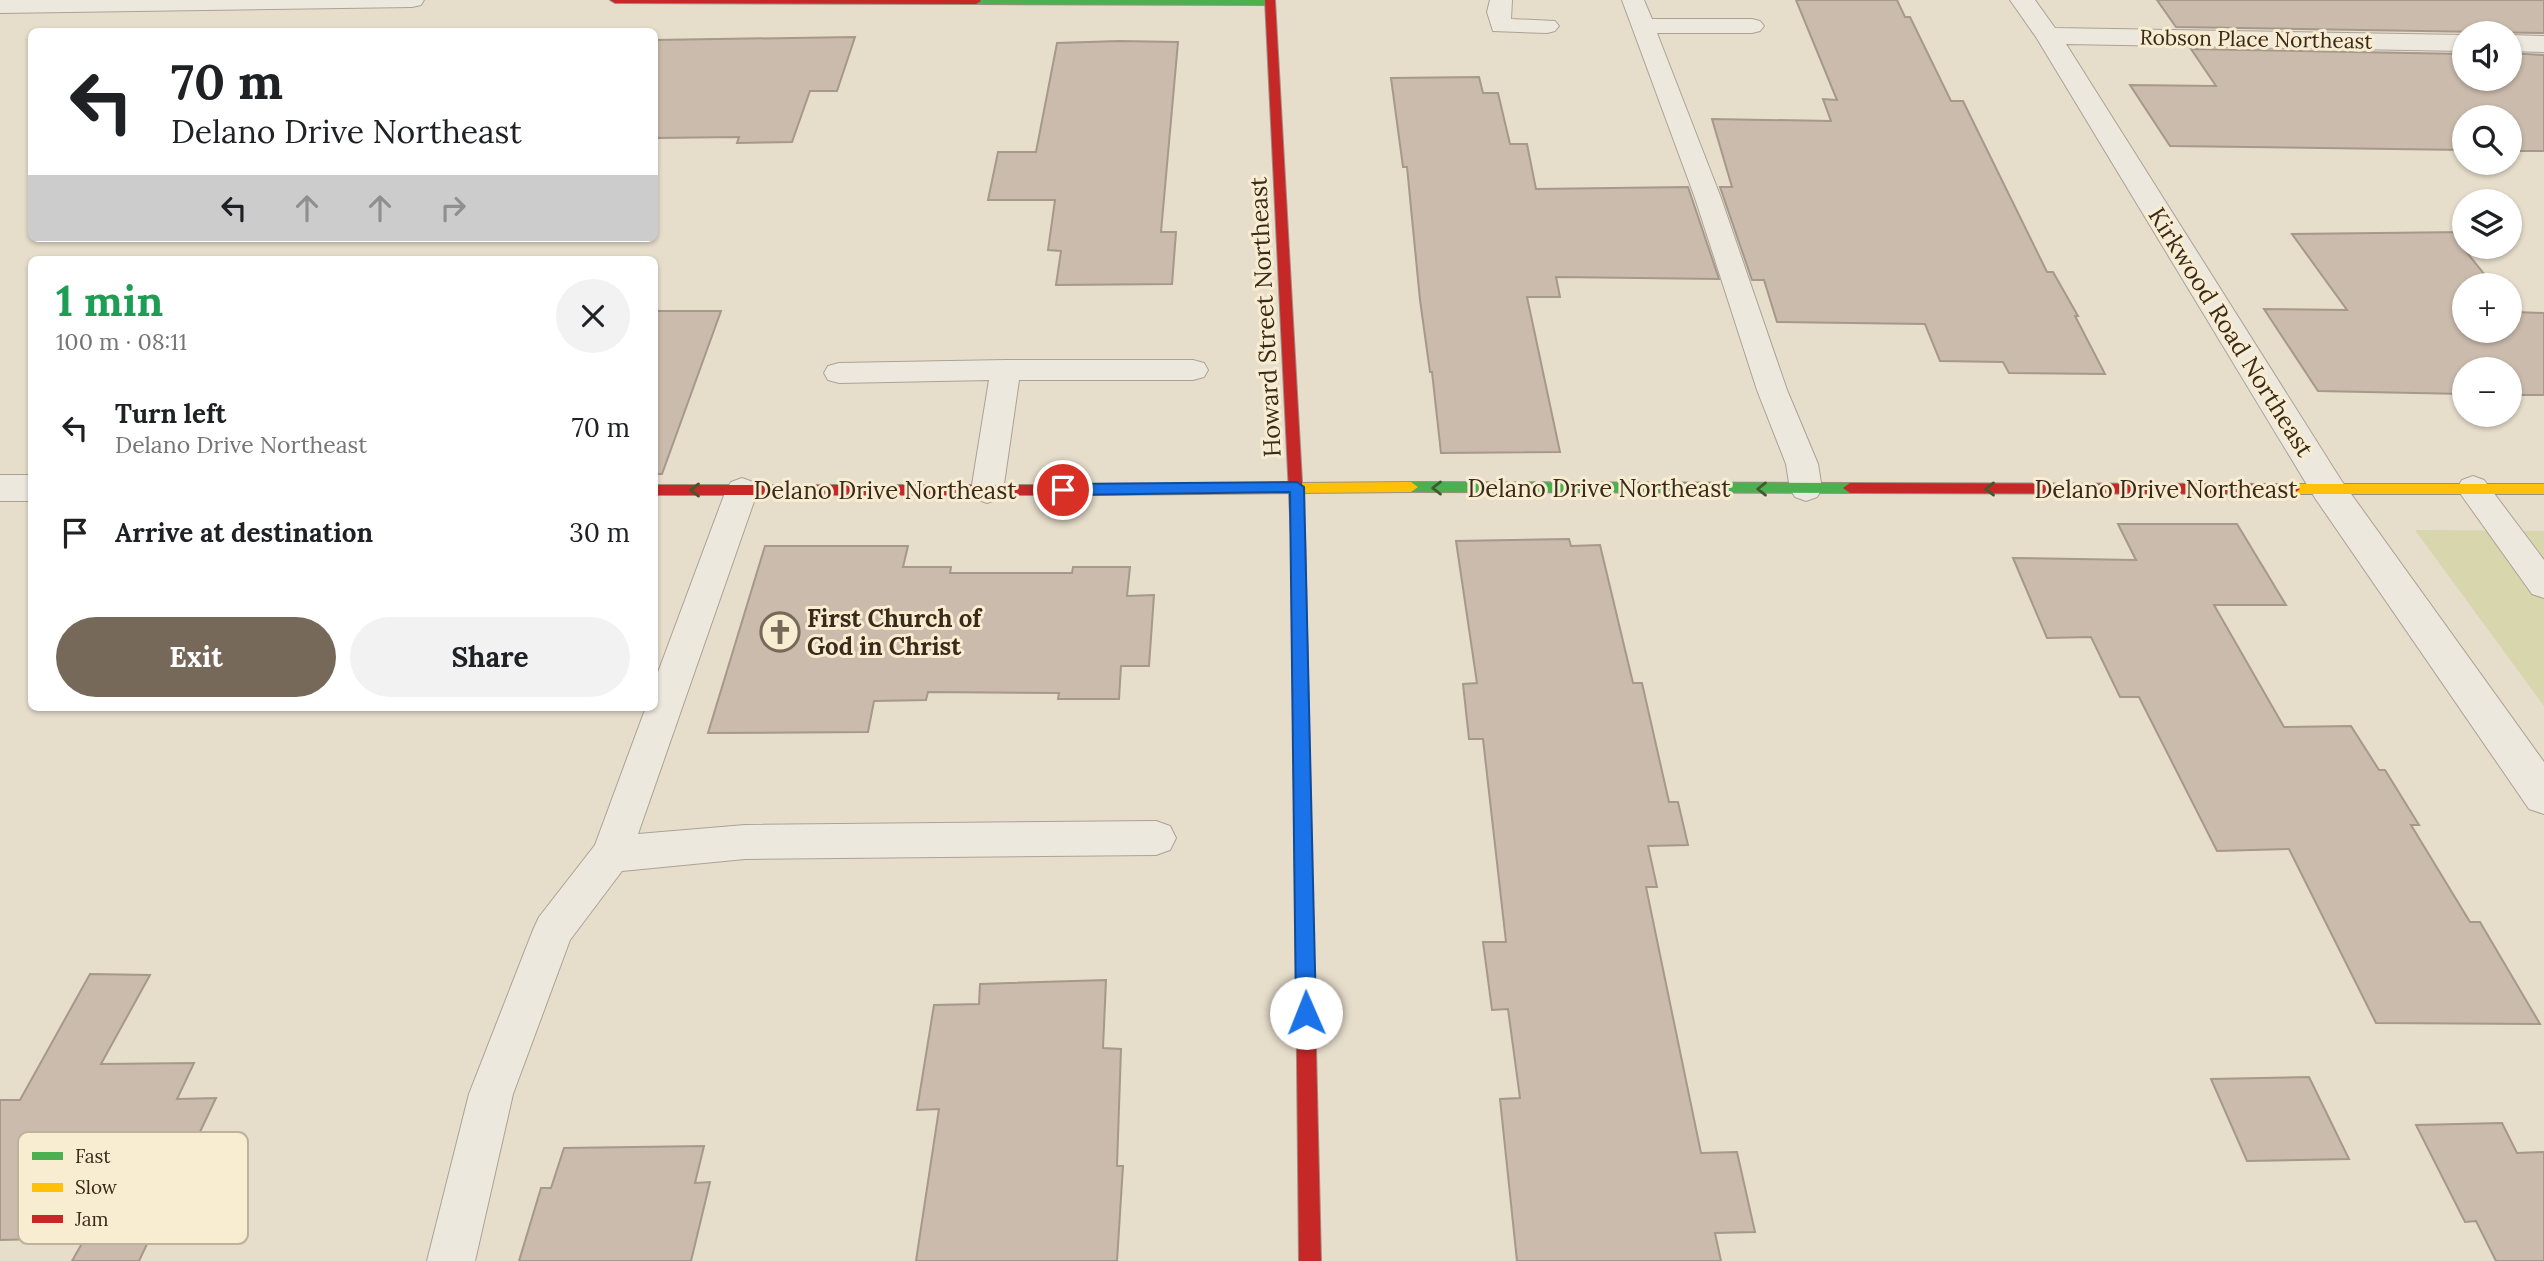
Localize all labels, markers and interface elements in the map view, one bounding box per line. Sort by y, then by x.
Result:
map controls [2452,21,2522,427]
button: sound [2452,21,2522,91]
street label: Robson Place Northeast [2139,23,2374,55]
text: 70 m [171,50,283,112]
icon: left [56,56,147,147]
button: search [2452,105,2522,175]
text: Delano Drive Northeast [171,111,522,152]
street label: Howard Street Northeast [1242,175,1288,458]
icon: left [215,189,253,227]
icon: ahead [288,189,326,227]
icon: ahead [361,189,399,227]
icon: right [434,189,472,227]
button: layers [2452,189,2522,259]
street label: Kirkwood Road Northeast [2142,202,2321,463]
button: + [2452,273,2522,343]
text: 1 min [56,274,163,328]
button: close [556,279,630,353]
text: 100 m · 08:11 [56,327,187,356]
button: − [2452,357,2522,427]
text: Turn left [115,397,226,430]
icon: left [56,409,94,447]
text: 70 m [572,411,630,444]
text: Delano Drive Northeast [115,430,367,459]
pin [1033,460,1093,520]
icon: arrive [1044,471,1082,509]
street label: Delano Drive Northeast [1467,473,1731,504]
street label: Delano Drive Northeast [2034,474,2298,505]
street label: Delano Drive Northeast [753,475,1017,506]
one-way arrow [1431,480,1442,496]
one-way arrow [1757,481,1767,497]
one-way arrow [1984,481,1995,497]
one-way arrow [689,482,700,498]
icon: arrive [56,514,94,552]
text: Arrive at destination [115,516,373,549]
text: 30 m [569,516,630,549]
place label: First Church of God in Christ [807,603,983,662]
church icon: First Church of God in Christ [759,611,801,653]
button: Exit [56,617,336,697]
button: Share [350,617,630,697]
position arrow [1269,976,1343,1050]
legend [18,1132,248,1244]
text: Fast [75,1144,111,1168]
text: Slow [75,1175,118,1199]
text: Jam [74,1207,109,1231]

